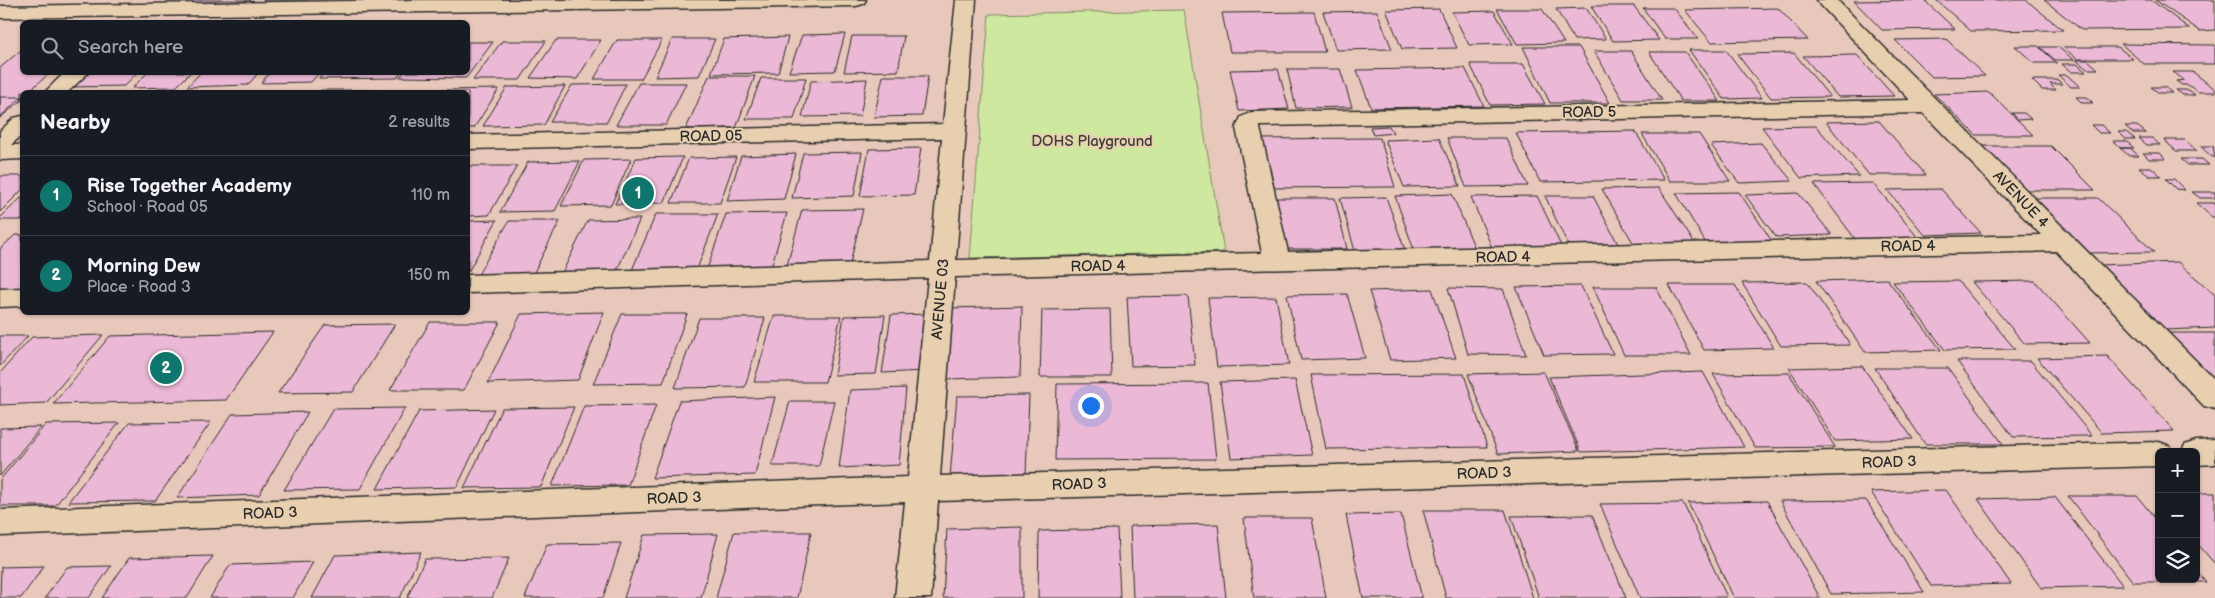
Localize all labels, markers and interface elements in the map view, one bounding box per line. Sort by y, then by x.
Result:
search box [20,20,470,75]
icon: search [38,34,66,62]
text: Search here [78,36,183,59]
street label: ROAD 5 [1562,103,1616,122]
text: Nearby [40,110,110,135]
text: 2 results [388,113,450,132]
street label: ROAD 05 [679,126,743,147]
park label: DOHS Playground [1031,132,1153,151]
street label: AVENUE 4 [1989,167,2053,232]
pin: 1 [622,174,654,212]
text: Rise Together Academy [87,175,292,198]
text: 1 [53,186,59,205]
text: 110 m [411,186,450,205]
text: School · Road 05 [87,198,208,217]
street label: ROAD 4 [1880,237,1936,256]
street label: ROAD 4 [1475,248,1531,267]
text: Morning Dew [87,255,200,278]
street label: ROAD 4 [1070,257,1126,276]
street label: AVENUE 03 [927,258,954,340]
text: 2 [51,266,61,285]
text: 150 m [408,266,450,285]
text: Place · Road 3 [87,278,191,297]
pin: 2 [150,349,182,387]
your location [1078,393,1104,419]
map controls [2155,448,2200,583]
button: + [2155,448,2200,493]
street label: ROAD 3 [1861,452,1917,473]
street label: ROAD 3 [1456,463,1512,484]
street label: ROAD 3 [1051,474,1107,495]
street label: ROAD 3 [646,488,702,509]
button: − [2155,493,2200,538]
street label: ROAD 3 [242,503,298,524]
button: layers [2155,538,2200,583]

